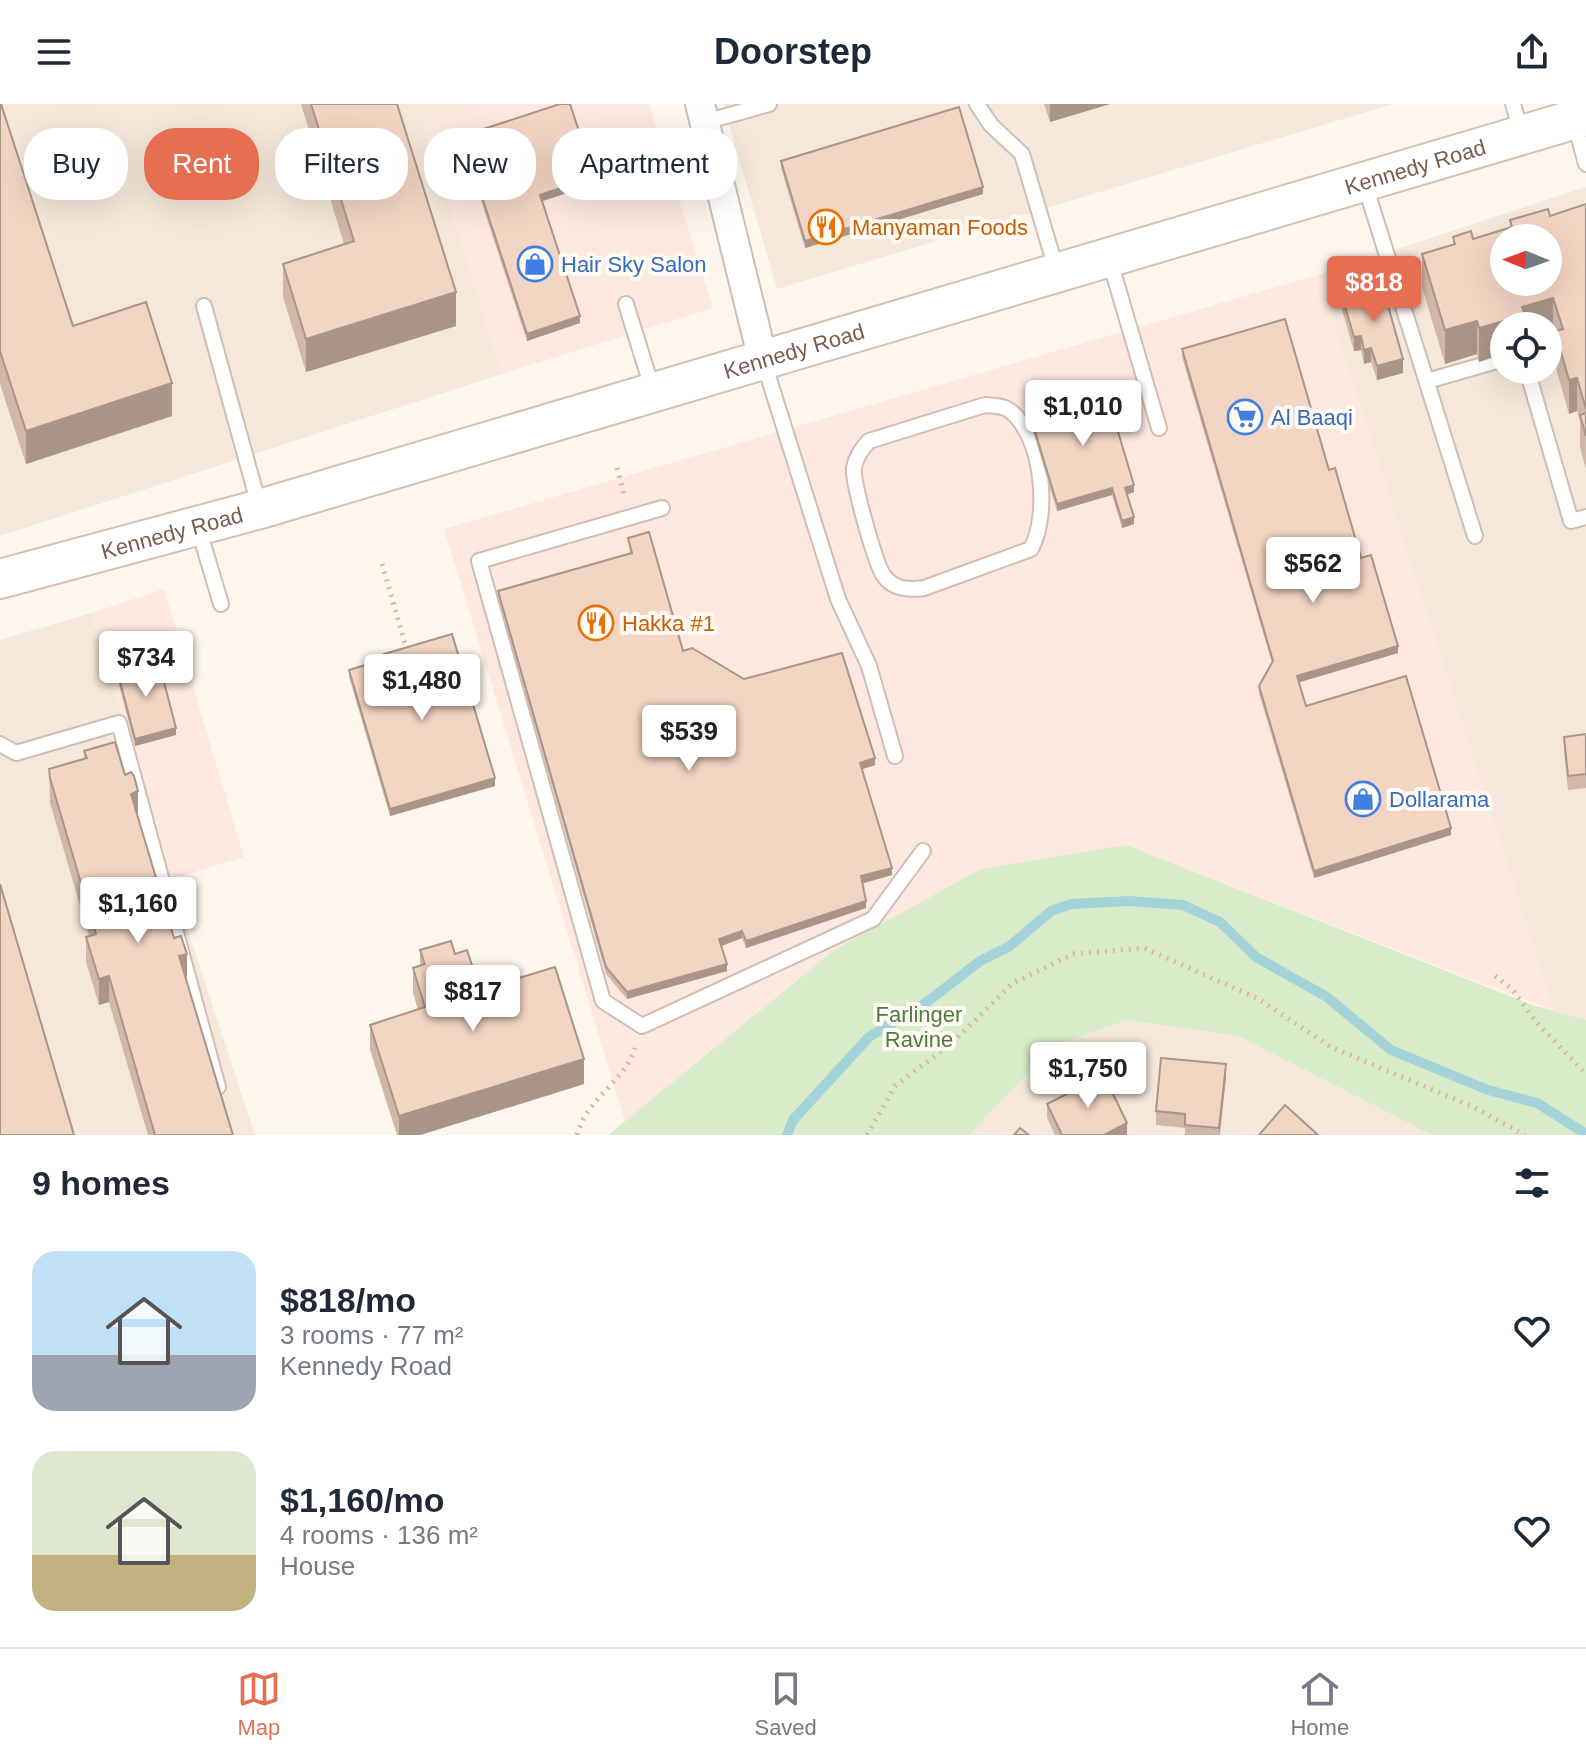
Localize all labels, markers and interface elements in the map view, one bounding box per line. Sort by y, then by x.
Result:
icon: menu [32,30,76,74]
icon: share [1510,30,1554,74]
text: Doorstep [714,31,872,72]
chip: Buy [24,128,128,200]
chip: Rent [144,128,259,200]
chip: Filters [275,128,408,200]
chip: New [424,128,536,200]
chip: Apartment [552,128,737,200]
street label: Kennedy Road [1342,134,1489,200]
restaurant icon: Manyaman Foods [807,208,845,246]
place label: Manyaman Foods [852,215,1028,240]
north arrow [1490,224,1562,296]
map controls [1490,224,1562,384]
shop icon: Hair Sky Salon [516,245,554,283]
place label: Hair Sky Salon [561,252,707,277]
pin: $818 [1327,256,1421,324]
text: $818 [1345,267,1403,297]
button: locate [1490,312,1562,384]
street label: Kennedy Road [721,319,867,384]
pin: $1,010 [1018,380,1148,448]
text: $1,010 [1043,391,1123,421]
supermarket icon: Al Baaqi [1226,398,1264,436]
place label: Al Baaqi [1271,405,1353,430]
street label: Kennedy Road [98,502,246,564]
pin: $562 [1266,537,1360,605]
text: $562 [1284,548,1342,578]
restaurant icon: Hakka #1 [577,604,615,642]
place label: Hakka #1 [622,611,715,636]
pin: $734 [99,631,193,699]
text: $734 [117,642,175,672]
pin: $1,480 [357,654,487,722]
text: $1,480 [382,665,462,695]
pin: $539 [642,705,736,773]
text: $539 [660,716,718,746]
shop icon: Dollarama [1344,780,1382,818]
place label: Dollarama [1389,787,1490,812]
pin: $1,160 [73,877,203,945]
text: $1,160 [98,888,178,918]
pin: $817 [426,965,520,1033]
text: $817 [444,976,502,1006]
park label: Farlinger Ravine [876,1002,962,1052]
pin: $1,750 [1023,1042,1153,1110]
text: $1,750 [1048,1053,1128,1083]
icon: filters [1510,1161,1554,1205]
text: 9 homes [32,1164,170,1202]
text: $818/mo [280,1281,416,1319]
icon: home [96,1283,192,1379]
icon: heart [1510,1309,1554,1353]
text: 3 rooms · 77 m² [280,1320,464,1350]
text: Kennedy Road [280,1351,452,1381]
text: $1,160/mo [280,1481,444,1519]
icon: home [96,1483,192,1579]
icon: heart [1510,1509,1554,1553]
text: 4 rooms · 136 m² [280,1520,478,1550]
text: House [280,1551,355,1581]
tab: Map [237,1667,281,1741]
tab: Saved [754,1667,817,1741]
tab: Home [1290,1667,1349,1741]

